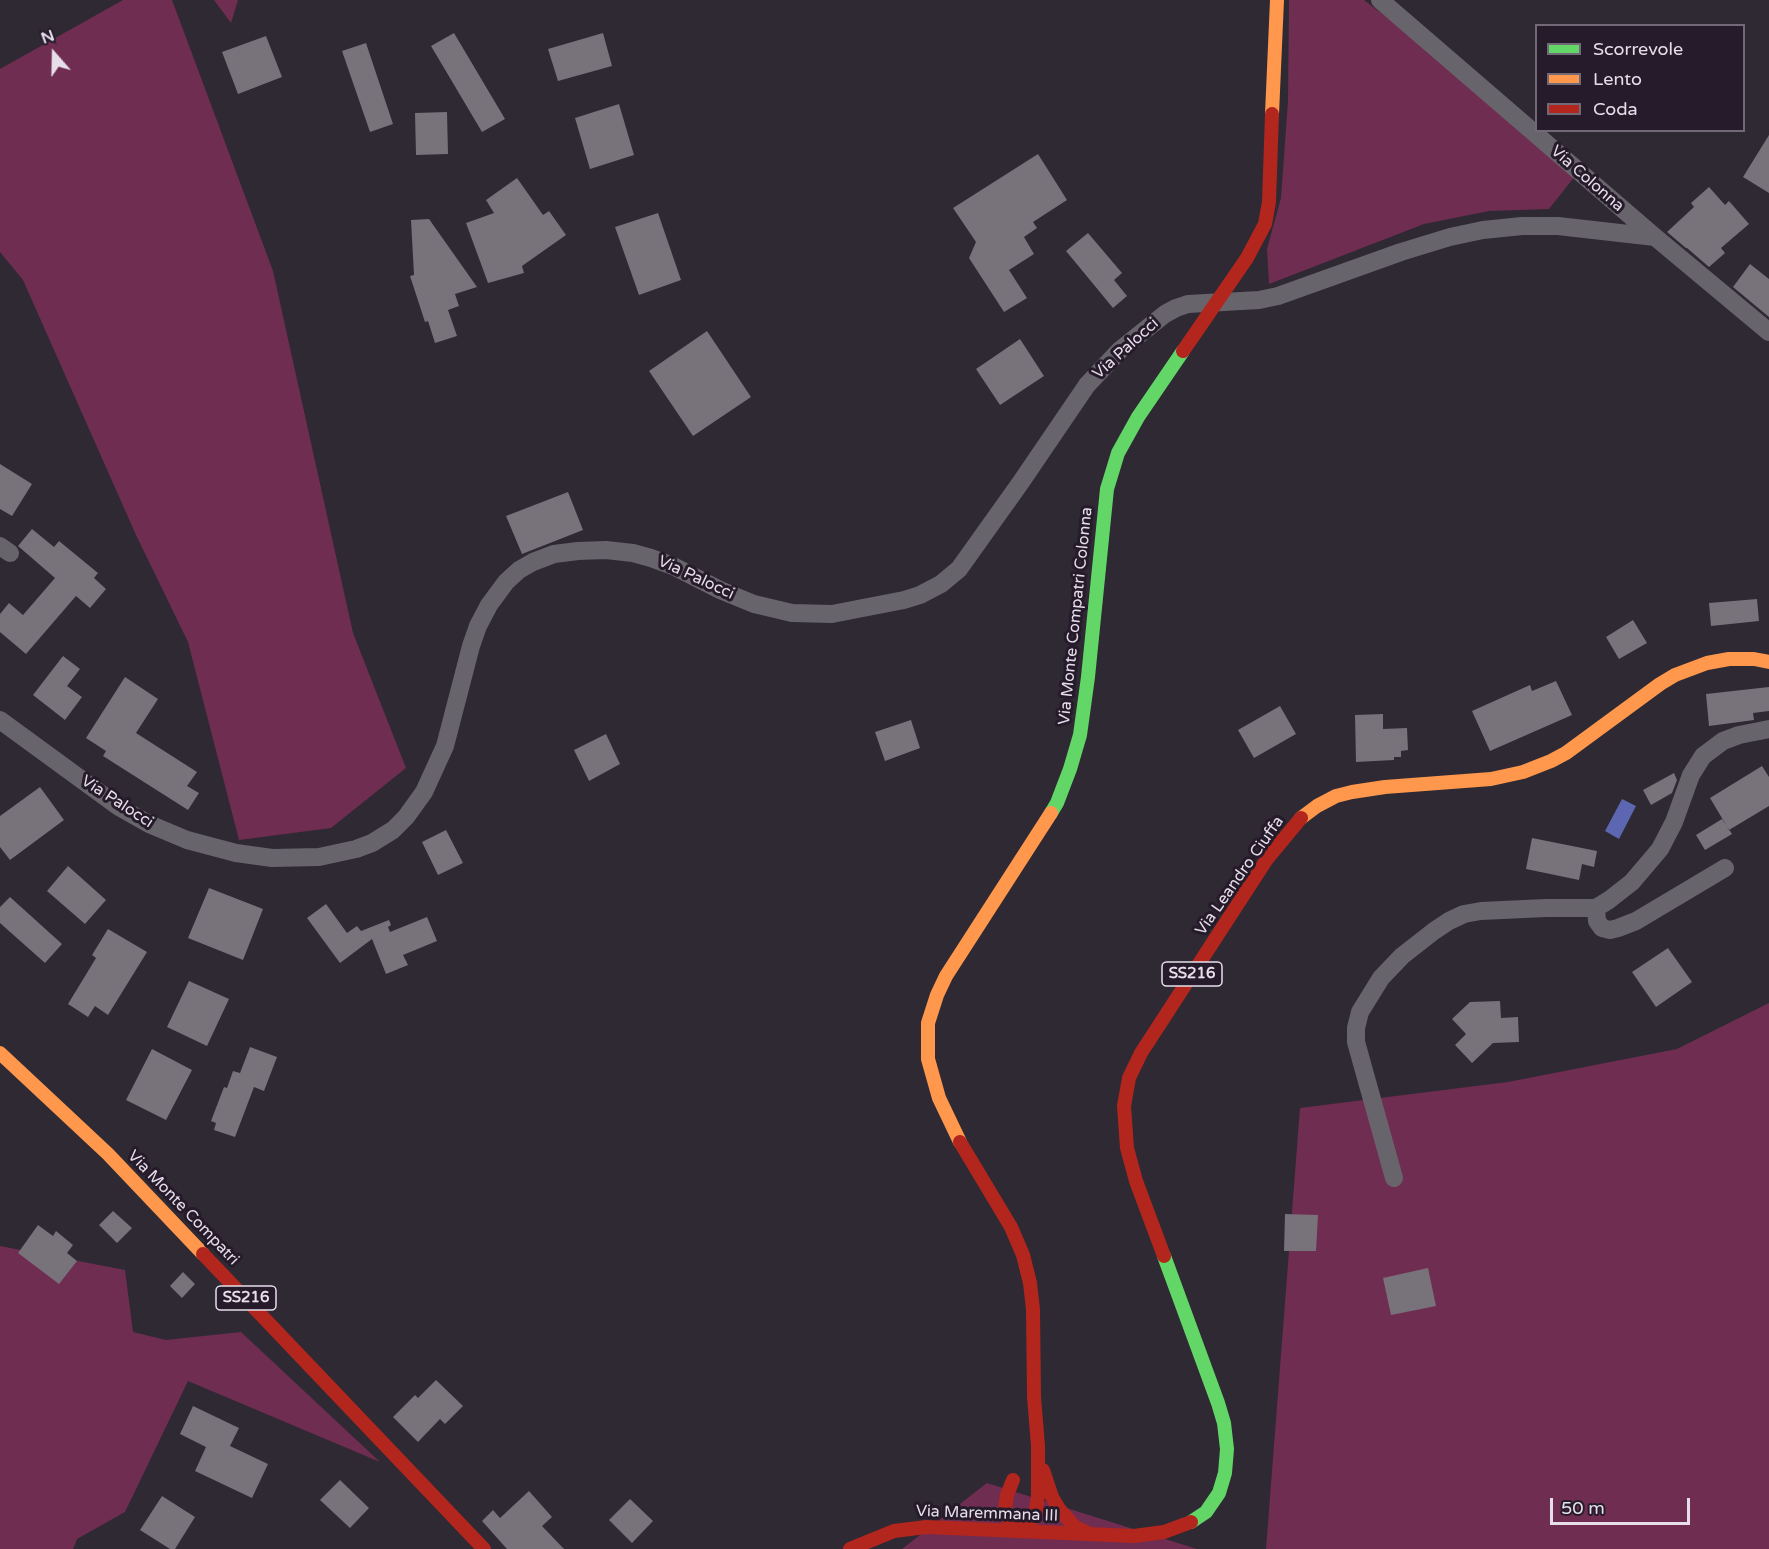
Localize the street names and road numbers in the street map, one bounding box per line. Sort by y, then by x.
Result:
street label: Via Colonna [1546,142,1628,216]
street label: Via Palocci [1089,314,1163,384]
street label: Via Monte Compatri Colonna [1055,506,1097,726]
street label: Via Palocci [655,552,737,604]
street label: Via Palocci [77,772,157,832]
street label: Via Leandro Ciuffa [1192,813,1288,939]
road number: SS216 [1162,962,1222,986]
street label: Via Monte Compatri [123,1147,243,1269]
road number: SS216 [216,1286,276,1310]
street label: Via Maremmana III [916,1502,1058,1526]

